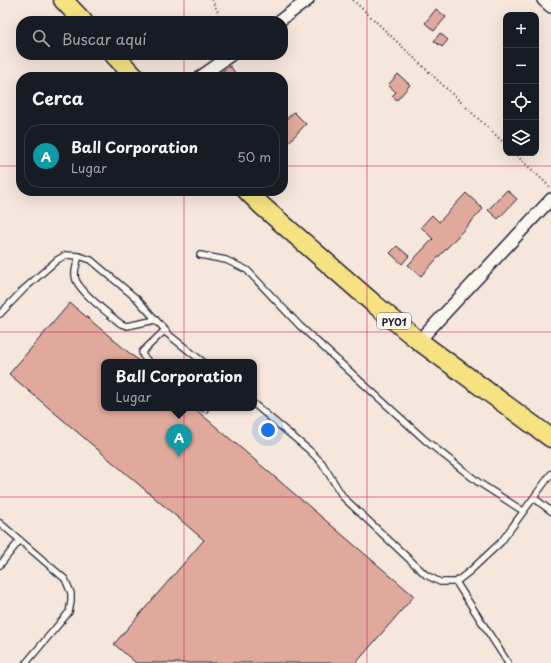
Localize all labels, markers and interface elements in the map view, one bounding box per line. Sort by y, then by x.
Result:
map controls [503,12,539,156]
button: + [503,12,539,48]
search box [16,16,288,60]
icon: search [30,27,52,49]
text: Buscar aquí [62,27,146,50]
button: − [503,48,539,84]
button: locate [503,84,539,120]
text: Cerca [32,85,83,111]
button: layers [503,120,539,156]
text: Ball Corporation [71,135,198,158]
text: A [41,147,51,166]
text: 50 m [237,147,271,166]
text: Lugar [71,158,107,177]
road number: PY01 [377,313,411,329]
popup [101,359,257,411]
text: Ball Corporation [116,364,242,387]
text: Lugar [116,387,151,406]
your location [258,420,278,440]
pin: A [166,424,192,457]

